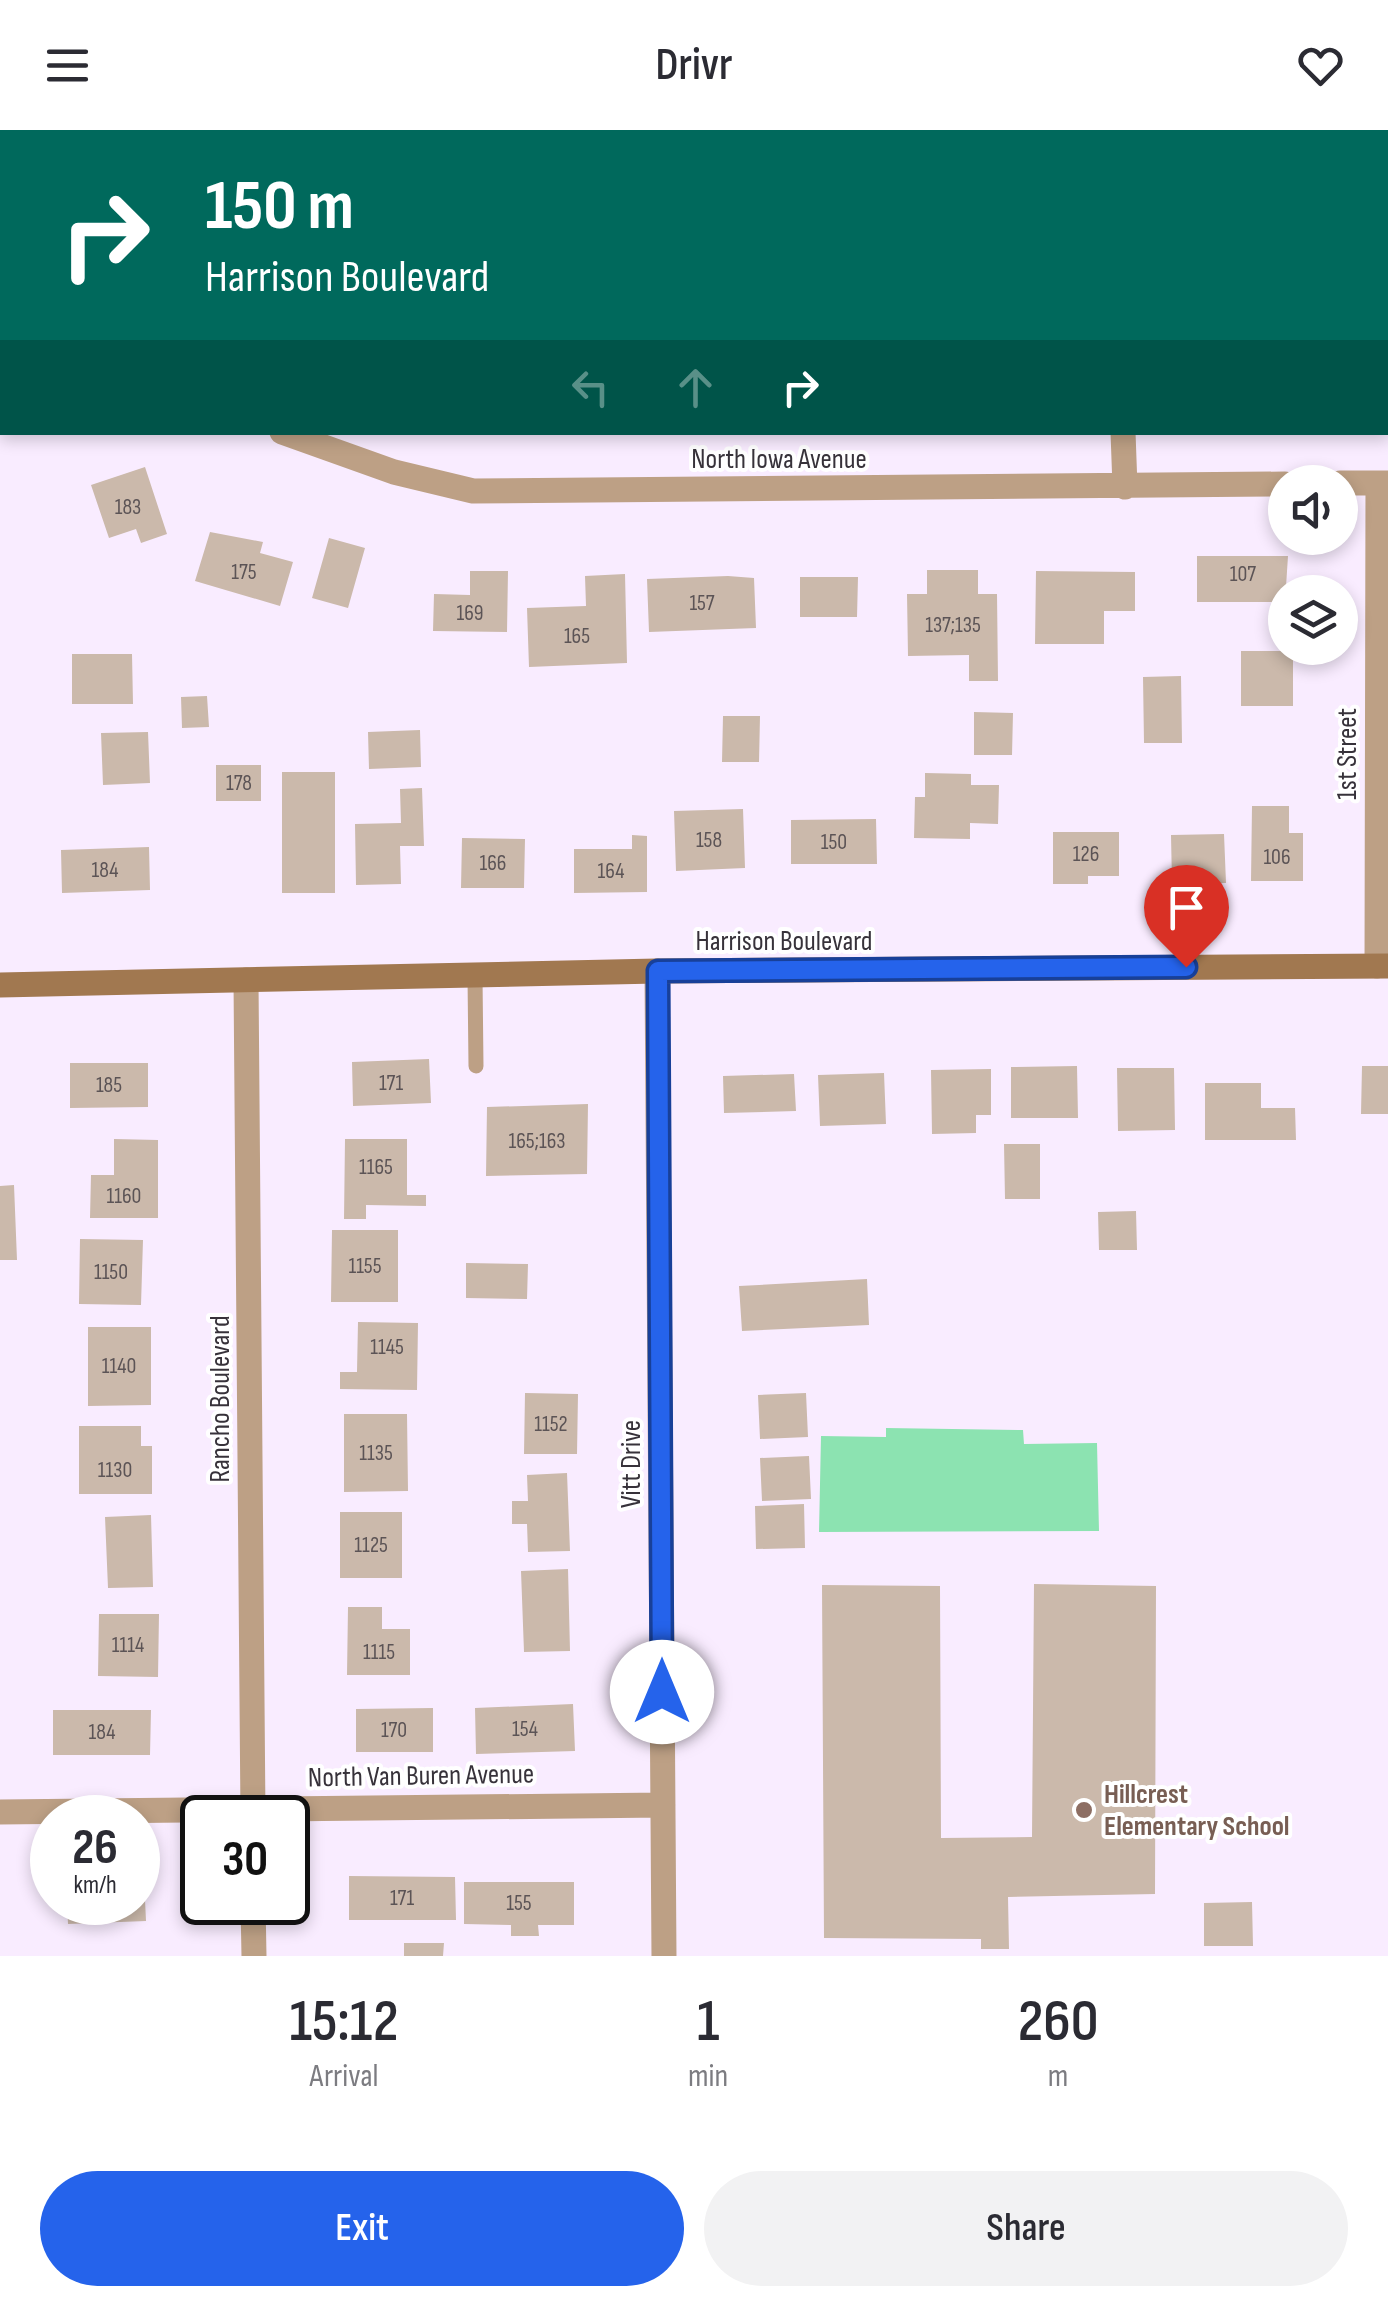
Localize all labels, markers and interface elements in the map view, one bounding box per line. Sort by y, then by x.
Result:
icon: menu [40,38,95,93]
text: Drivr [656,38,732,93]
icon: heart [1293,38,1348,93]
text: 150 m [205,165,354,249]
icon: right [40,170,170,300]
text: Harrison Boulevard [205,250,489,305]
icon: left [563,360,618,415]
icon: ahead [668,360,723,415]
icon: right [773,360,828,415]
street label: North Iowa Avenue [691,443,867,476]
map controls [1268,465,1358,665]
button: sound [1268,465,1358,555]
house number: 183 [115,494,141,521]
house number: 175 [231,559,257,586]
house number: 107 [1230,561,1256,588]
button: layers [1268,575,1358,665]
house number: 157 [689,590,715,617]
house number: 169 [457,600,483,627]
house number: 137;135 [925,612,981,639]
house number: 165 [564,623,590,650]
street label: 1st Street [1331,708,1364,800]
house number: 178 [226,770,252,797]
house number: 158 [696,827,722,854]
house number: 150 [821,829,847,856]
house number: 126 [1073,841,1099,868]
house number: 106 [1263,844,1291,871]
house number: 166 [480,850,506,877]
house number: 184 [92,857,118,884]
house number: 164 [598,858,624,885]
pin [1144,865,1229,968]
icon: arrive [1159,880,1214,935]
street label: Harrison Boulevard [696,925,872,958]
house number: 171 [379,1070,403,1097]
house number: 185 [96,1072,122,1099]
house number: 165;163 [508,1128,566,1155]
house number: 1165 [359,1154,393,1181]
house number: 1160 [107,1183,141,1210]
house number: 1155 [348,1253,382,1280]
house number: 1150 [94,1259,128,1286]
street label: Rancho Boulevard [204,1315,237,1483]
house number: 1145 [370,1334,404,1361]
house number: 1140 [102,1353,136,1380]
house number: 1152 [534,1411,568,1438]
street label: Vitt Drive [615,1420,648,1508]
house number: 1135 [359,1440,393,1467]
house number: 1130 [98,1457,132,1484]
house number: 1125 [354,1532,388,1559]
house number: 1114 [112,1632,144,1659]
house number: 1115 [363,1639,395,1666]
position arrow [610,1640,714,1744]
house number: 154 [512,1716,538,1743]
house number: 170 [381,1717,407,1744]
house number: 184 [89,1719,115,1746]
street label: North Van Buren Avenue [308,1758,534,1794]
place label: Hillcrest Elementary School [1104,1778,1290,1843]
speed limit sign: 30 [180,1795,310,1925]
marker: Hillcrest Elementary School [1073,1799,1095,1821]
text: 26 [72,1818,118,1878]
text: km/h [73,1870,117,1901]
house number: 171 [390,1885,414,1912]
house number: 155 [506,1890,532,1917]
text: 15:12 [289,1986,399,2058]
text: 1 [697,1986,719,2058]
text: 260 [1018,1986,1099,2058]
text: Arrival [310,2057,378,2096]
text: min [688,2057,728,2096]
text: m [1048,2057,1068,2096]
button: Exit [40,2171,684,2286]
button: Share [704,2171,1348,2286]

